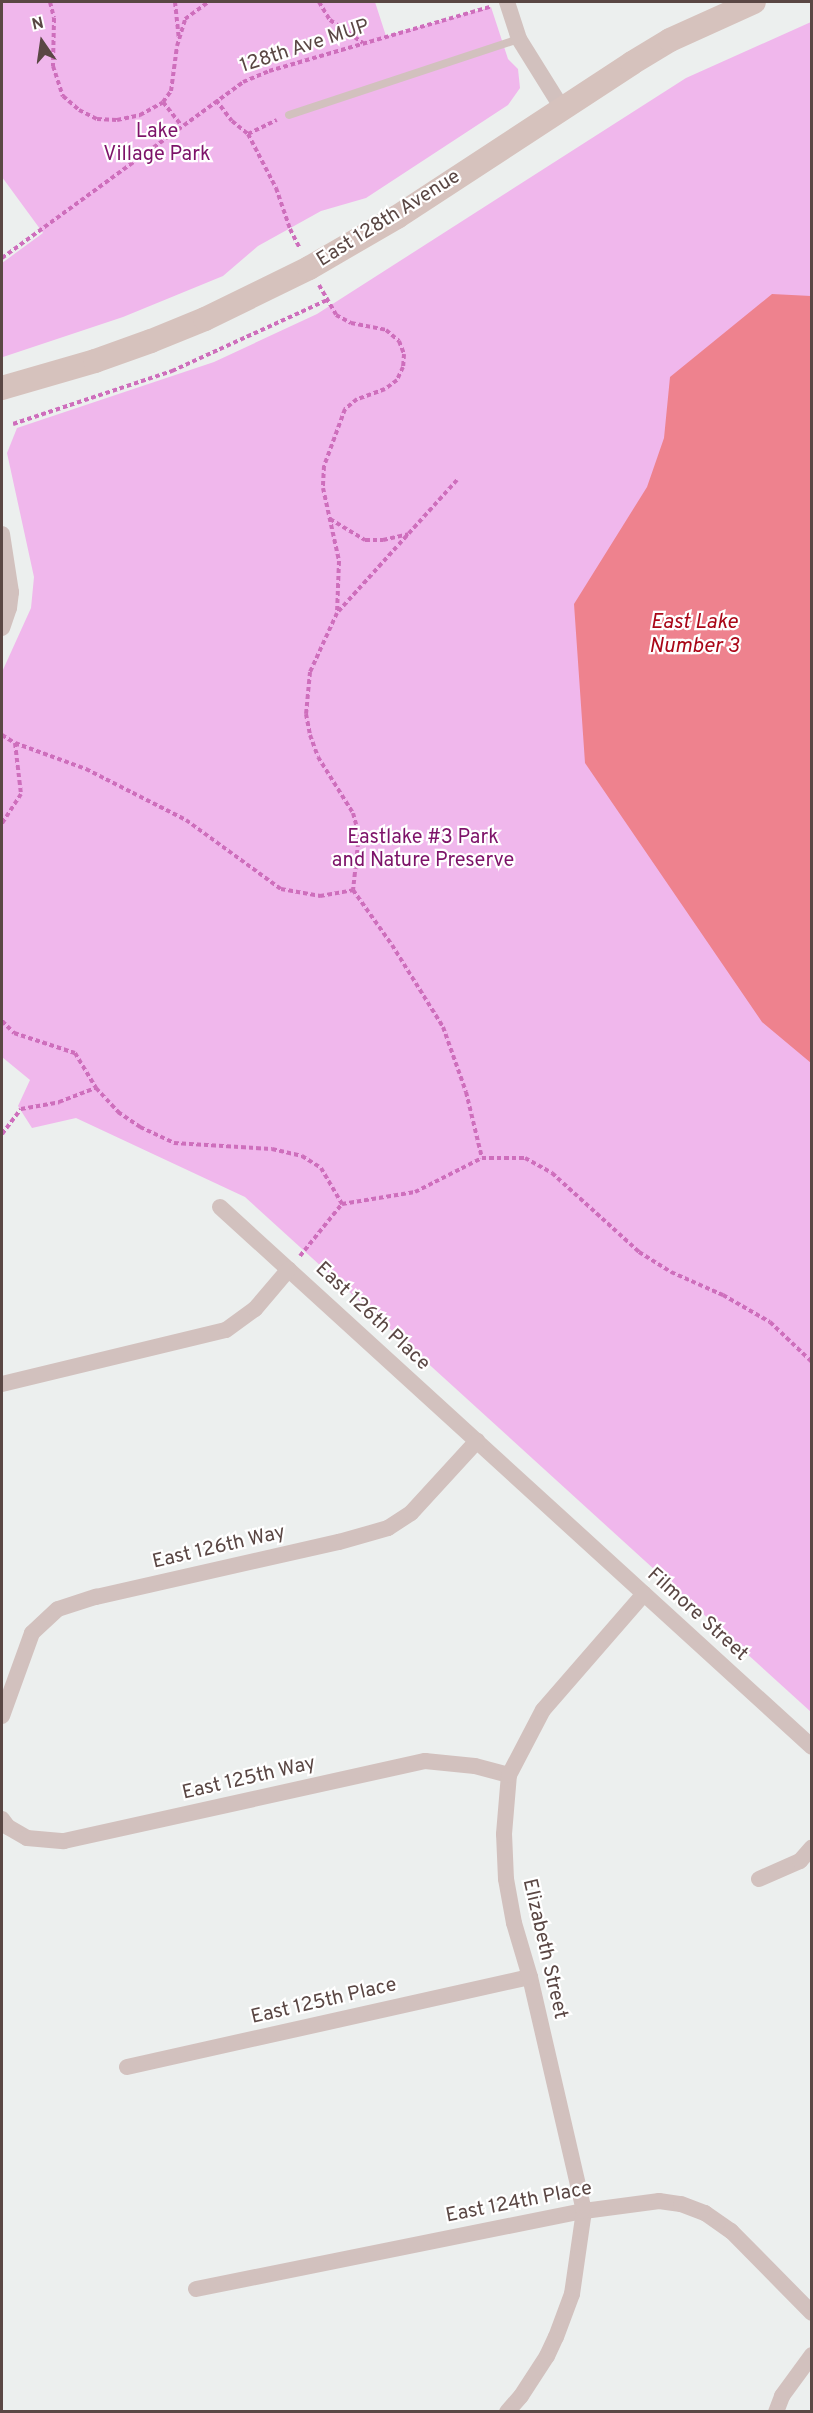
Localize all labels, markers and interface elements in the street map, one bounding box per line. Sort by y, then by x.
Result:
north arrow [12,12,72,72]
text: N [30,13,46,35]
street label: 128th Ave MUP [237,15,373,79]
park label: Lake Village Park [103,121,211,168]
street label: East 128th Avenue [313,165,465,273]
water label: East Lake Number 3 [649,610,739,660]
park label: Eastlake #3 Park and Nature Preserve [332,827,514,874]
street label: East 126th Place [310,1258,434,1376]
street label: East 126th Way [150,1521,288,1575]
street label: Filmore Street [642,1563,752,1667]
street label: East 125th Way [180,1752,318,1806]
street label: Elizabeth Street [516,1877,572,2021]
street label: East 125th Place [249,1974,399,2030]
street label: East 124th Place [444,2177,594,2229]

